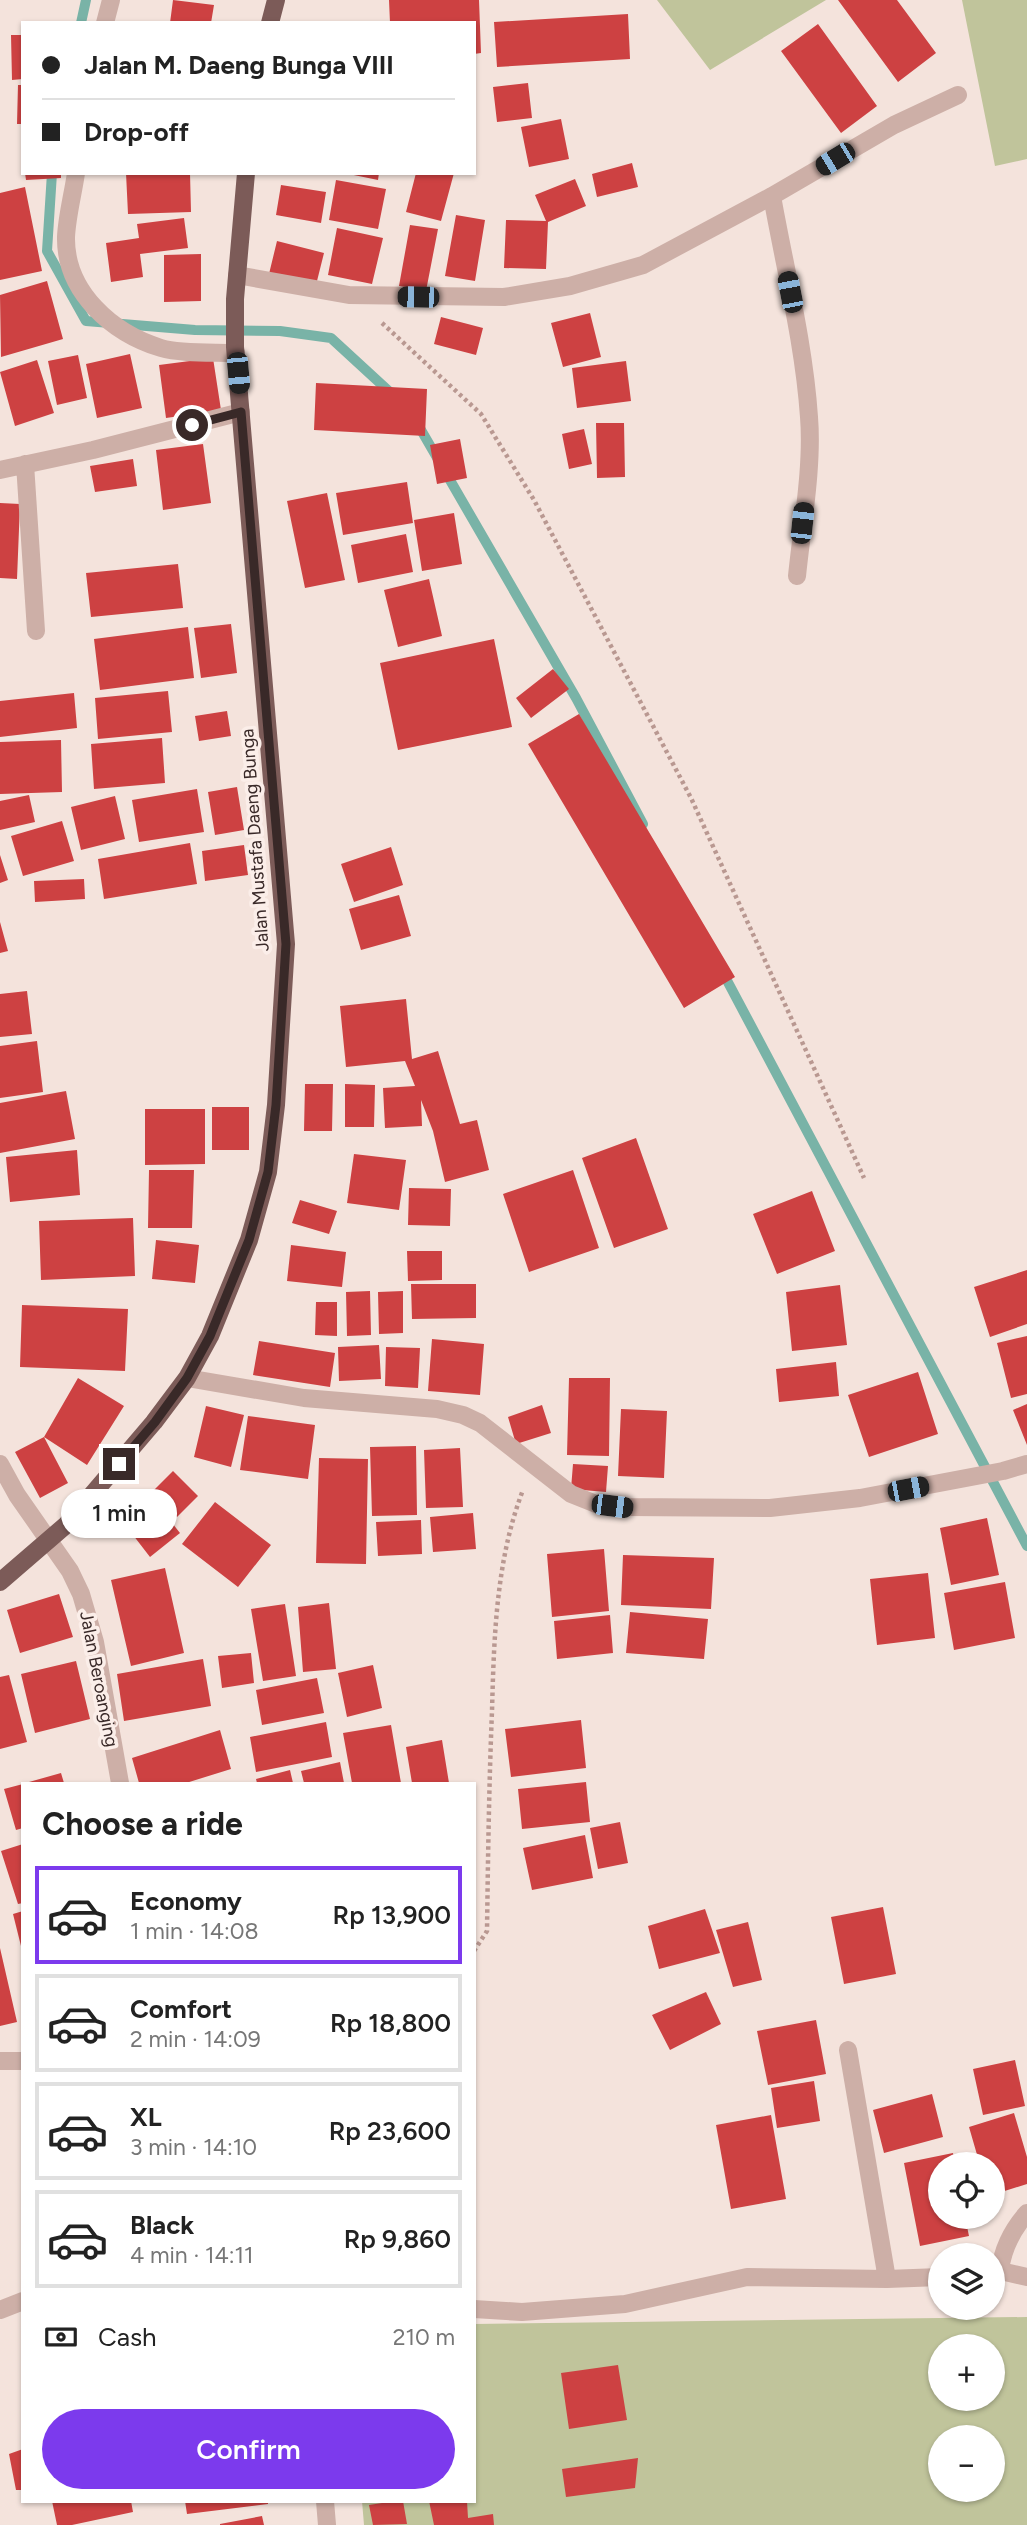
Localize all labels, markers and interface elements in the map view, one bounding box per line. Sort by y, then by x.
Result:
text: Jalan M. Daeng Bunga VIII [84,49,394,81]
text: Drop-off [84,116,189,148]
car [812,139,859,179]
car [776,269,805,315]
car [397,286,440,308]
car [226,351,251,395]
route start [176,409,208,441]
car [790,501,815,545]
street label: Jalan Mustafa Daeng Bunga [236,728,274,952]
route end [103,1448,135,1480]
car [886,1475,931,1503]
callout: 1 min [61,1488,177,1538]
car [590,1493,635,1519]
text: 1 min [92,1499,146,1527]
street label: Jalan Beroanging [75,1609,123,1749]
text: Choose a ride [42,1805,243,1843]
icon: car [46,1884,109,1947]
text: Economy [130,1885,242,1917]
text: Rp 13,900 [333,1899,451,1931]
text: 1 min · 14:08 [130,1917,259,1945]
icon: car [46,1992,109,2055]
text: Comfort [130,1993,232,2025]
text: Rp 18,800 [330,2007,451,2039]
text: 2 min · 14:09 [130,2025,261,2053]
icon: car [46,2100,109,2163]
text: XL [130,2101,162,2133]
text: Rp 23,600 [329,2115,451,2147]
text: 3 min · 14:10 [130,2133,257,2161]
map controls [928,2152,1005,2502]
button: locate [928,2152,1005,2229]
icon: car [46,2208,109,2271]
text: Black [130,2209,194,2241]
text: Rp 9,860 [344,2223,451,2255]
text: 4 min · 14:11 [130,2241,254,2269]
button: layers [928,2243,1005,2320]
icon: cash [42,2318,80,2356]
text: Cash [98,2321,157,2353]
text: 210 m [393,2323,455,2351]
button: + [928,2334,1005,2411]
button: Confirm [42,2409,455,2489]
button: − [928,2425,1005,2502]

